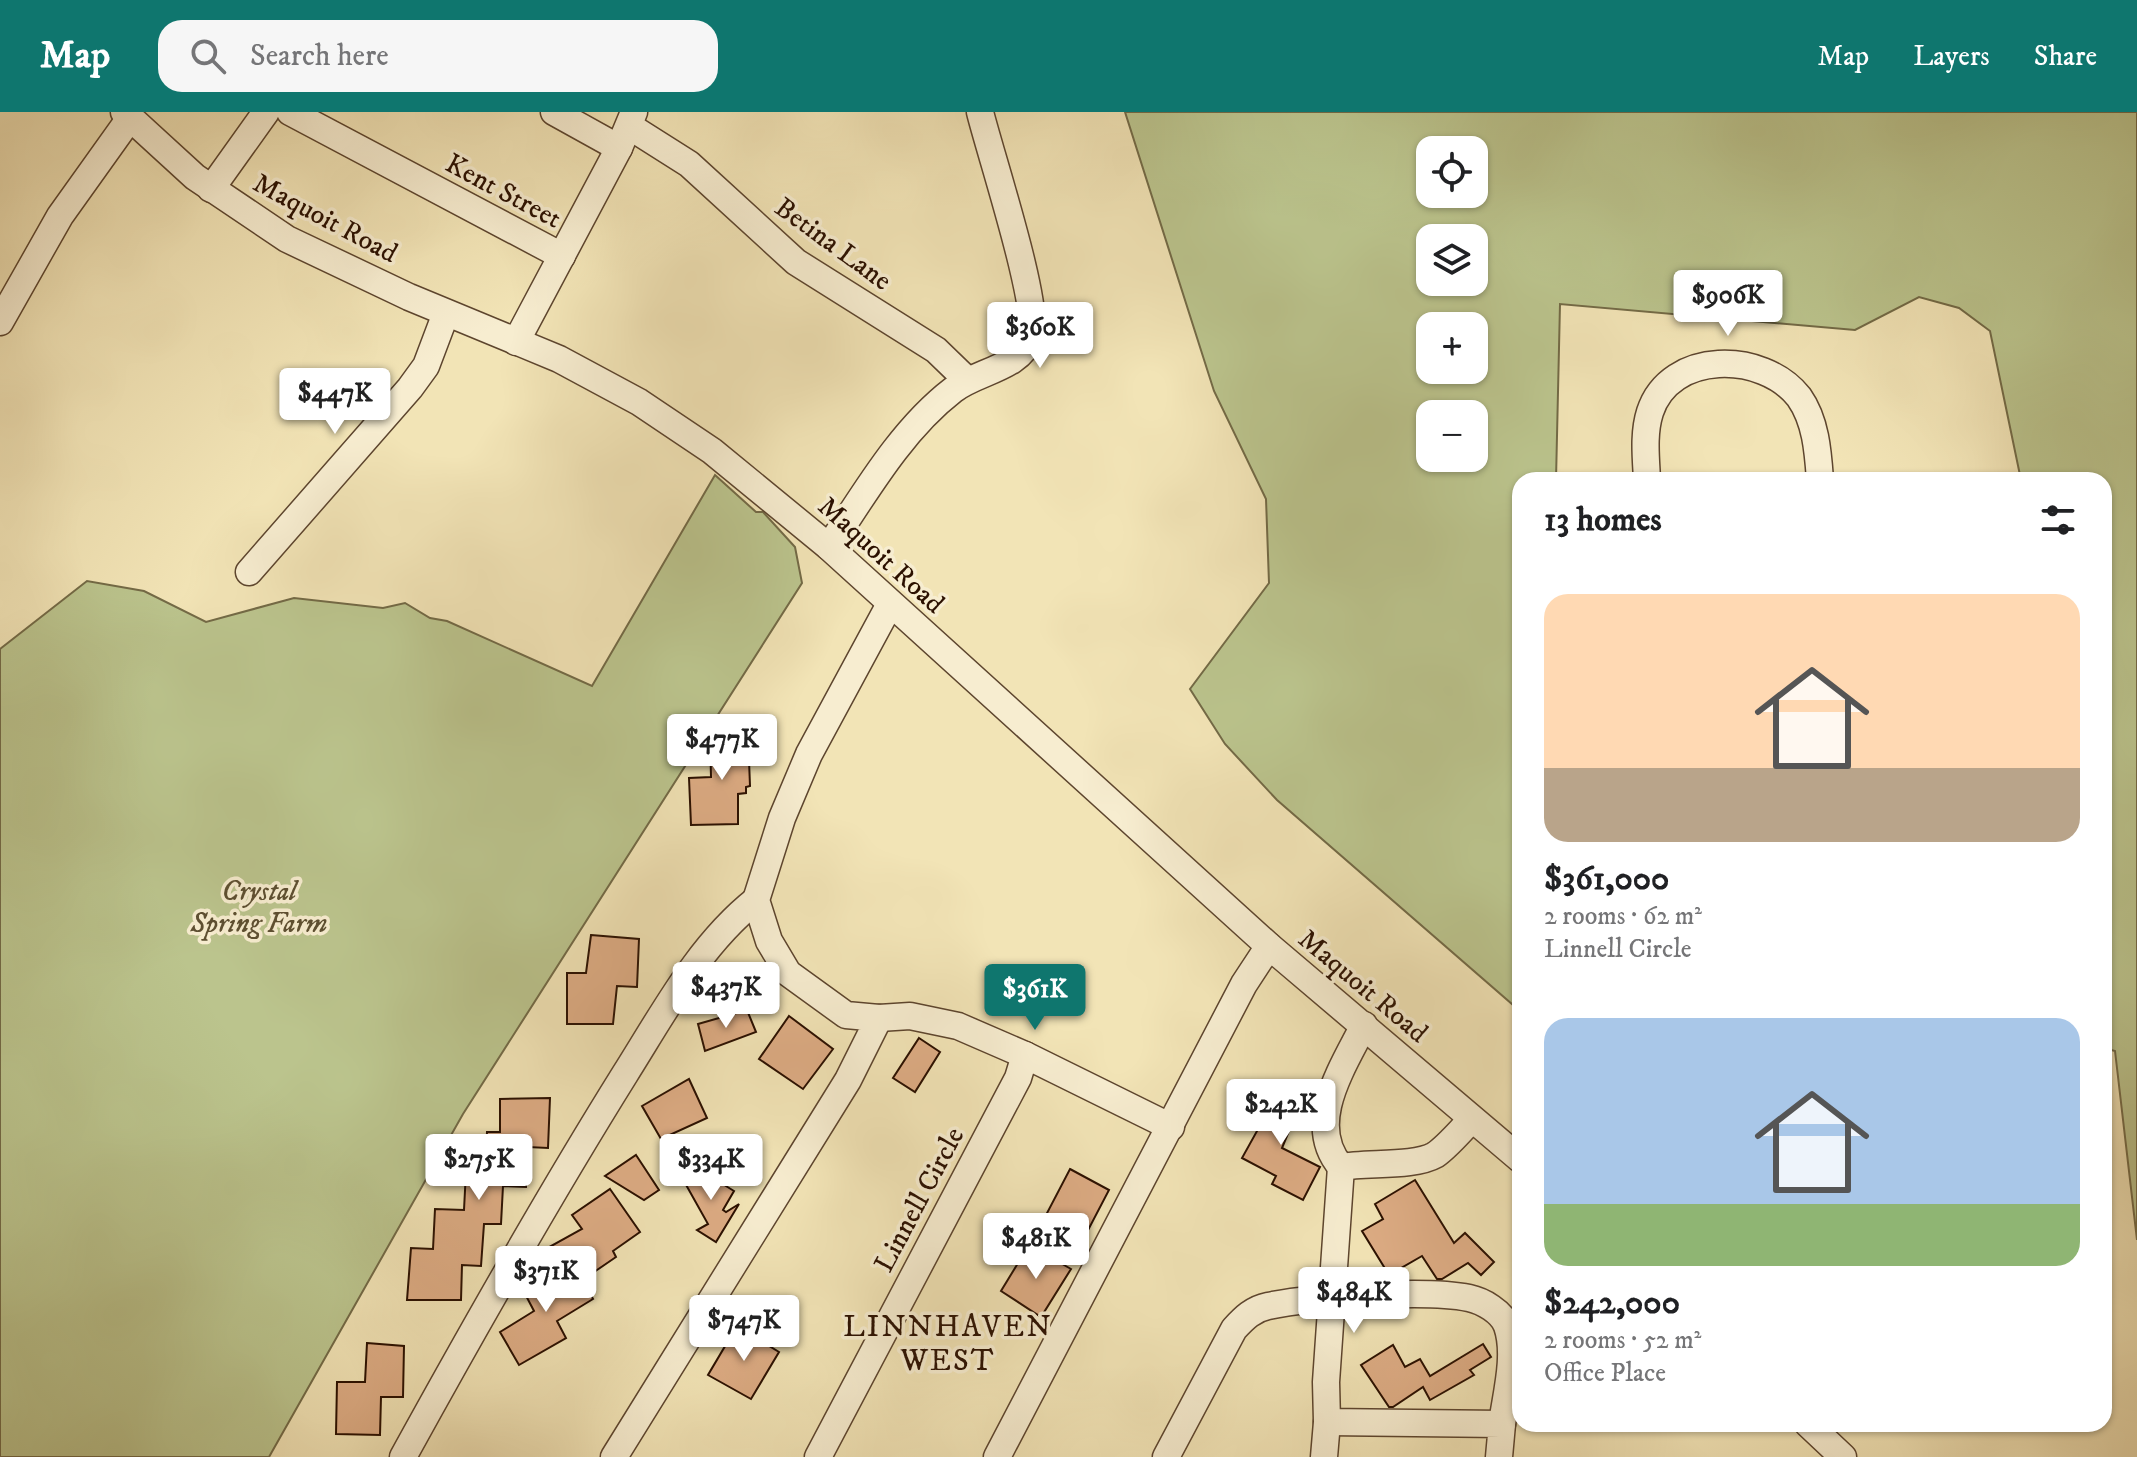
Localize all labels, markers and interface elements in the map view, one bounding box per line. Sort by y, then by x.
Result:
search box [158,20,718,92]
text: Map [40,32,110,80]
icon: search [186,34,230,78]
text: Search here [250,38,389,75]
text: Map [1818,39,1869,74]
text: Layers [1913,39,1990,74]
text: Share [2034,39,2097,74]
map controls [1416,136,1488,472]
button: locate [1416,136,1488,208]
street label: Kent Street [439,146,567,237]
street label: Maquoit Road [247,166,404,271]
street label: Betina Lane [768,190,899,298]
button: layers [1416,224,1488,296]
pin: $906K [1672,270,1784,338]
text: $906K [1692,279,1764,312]
pin: $360K [984,302,1096,370]
text: $360K [1005,311,1075,344]
button: + [1416,312,1488,384]
pin: $447K [279,368,391,436]
text: $447K [297,377,373,410]
button: − [1416,400,1488,472]
street label: Maquoit Road [810,489,952,621]
icon: filters [2036,498,2080,542]
text: 13 homes [1544,499,1662,541]
icon: home [1740,646,1884,790]
pin: $477K [666,714,778,782]
text: $477K [685,723,759,756]
text: $361,000 [1544,858,1669,900]
park label: Crystal Spring Farm [190,874,328,941]
text: 2 rooms · 62 m² [1544,900,1702,933]
street label: Maquoit Road [1291,922,1435,1051]
text: Linnell Circle [1544,933,1692,966]
pin: $437K [670,962,782,1030]
pin: $361K [979,964,1091,1032]
text: $437K [691,971,761,1004]
text: $361K [1002,973,1068,1006]
icon: home [1740,1070,1884,1214]
pin: $242K [1225,1079,1337,1147]
text: $242K [1245,1088,1317,1121]
street label: Linnell Circle [867,1121,972,1278]
pin: $275K [423,1134,535,1202]
pin: $334K [655,1134,767,1202]
text: $275K [443,1143,515,1176]
text: $334K [678,1143,744,1176]
pin: $481K [980,1213,1092,1281]
text: $481K [1001,1222,1071,1255]
pin: $371K [490,1246,602,1314]
text: $371K [513,1255,579,1288]
pin: $484K [1298,1267,1410,1335]
text: $484K [1316,1276,1392,1309]
text: $242,000 [1544,1282,1680,1324]
pin: $747K [688,1295,800,1363]
text: $747K [707,1304,781,1337]
district label: LINNHAVEN WEST [843,1309,1053,1380]
text: 2 rooms · 52 m² [1544,1324,1701,1357]
text: Office Place [1544,1357,1666,1390]

